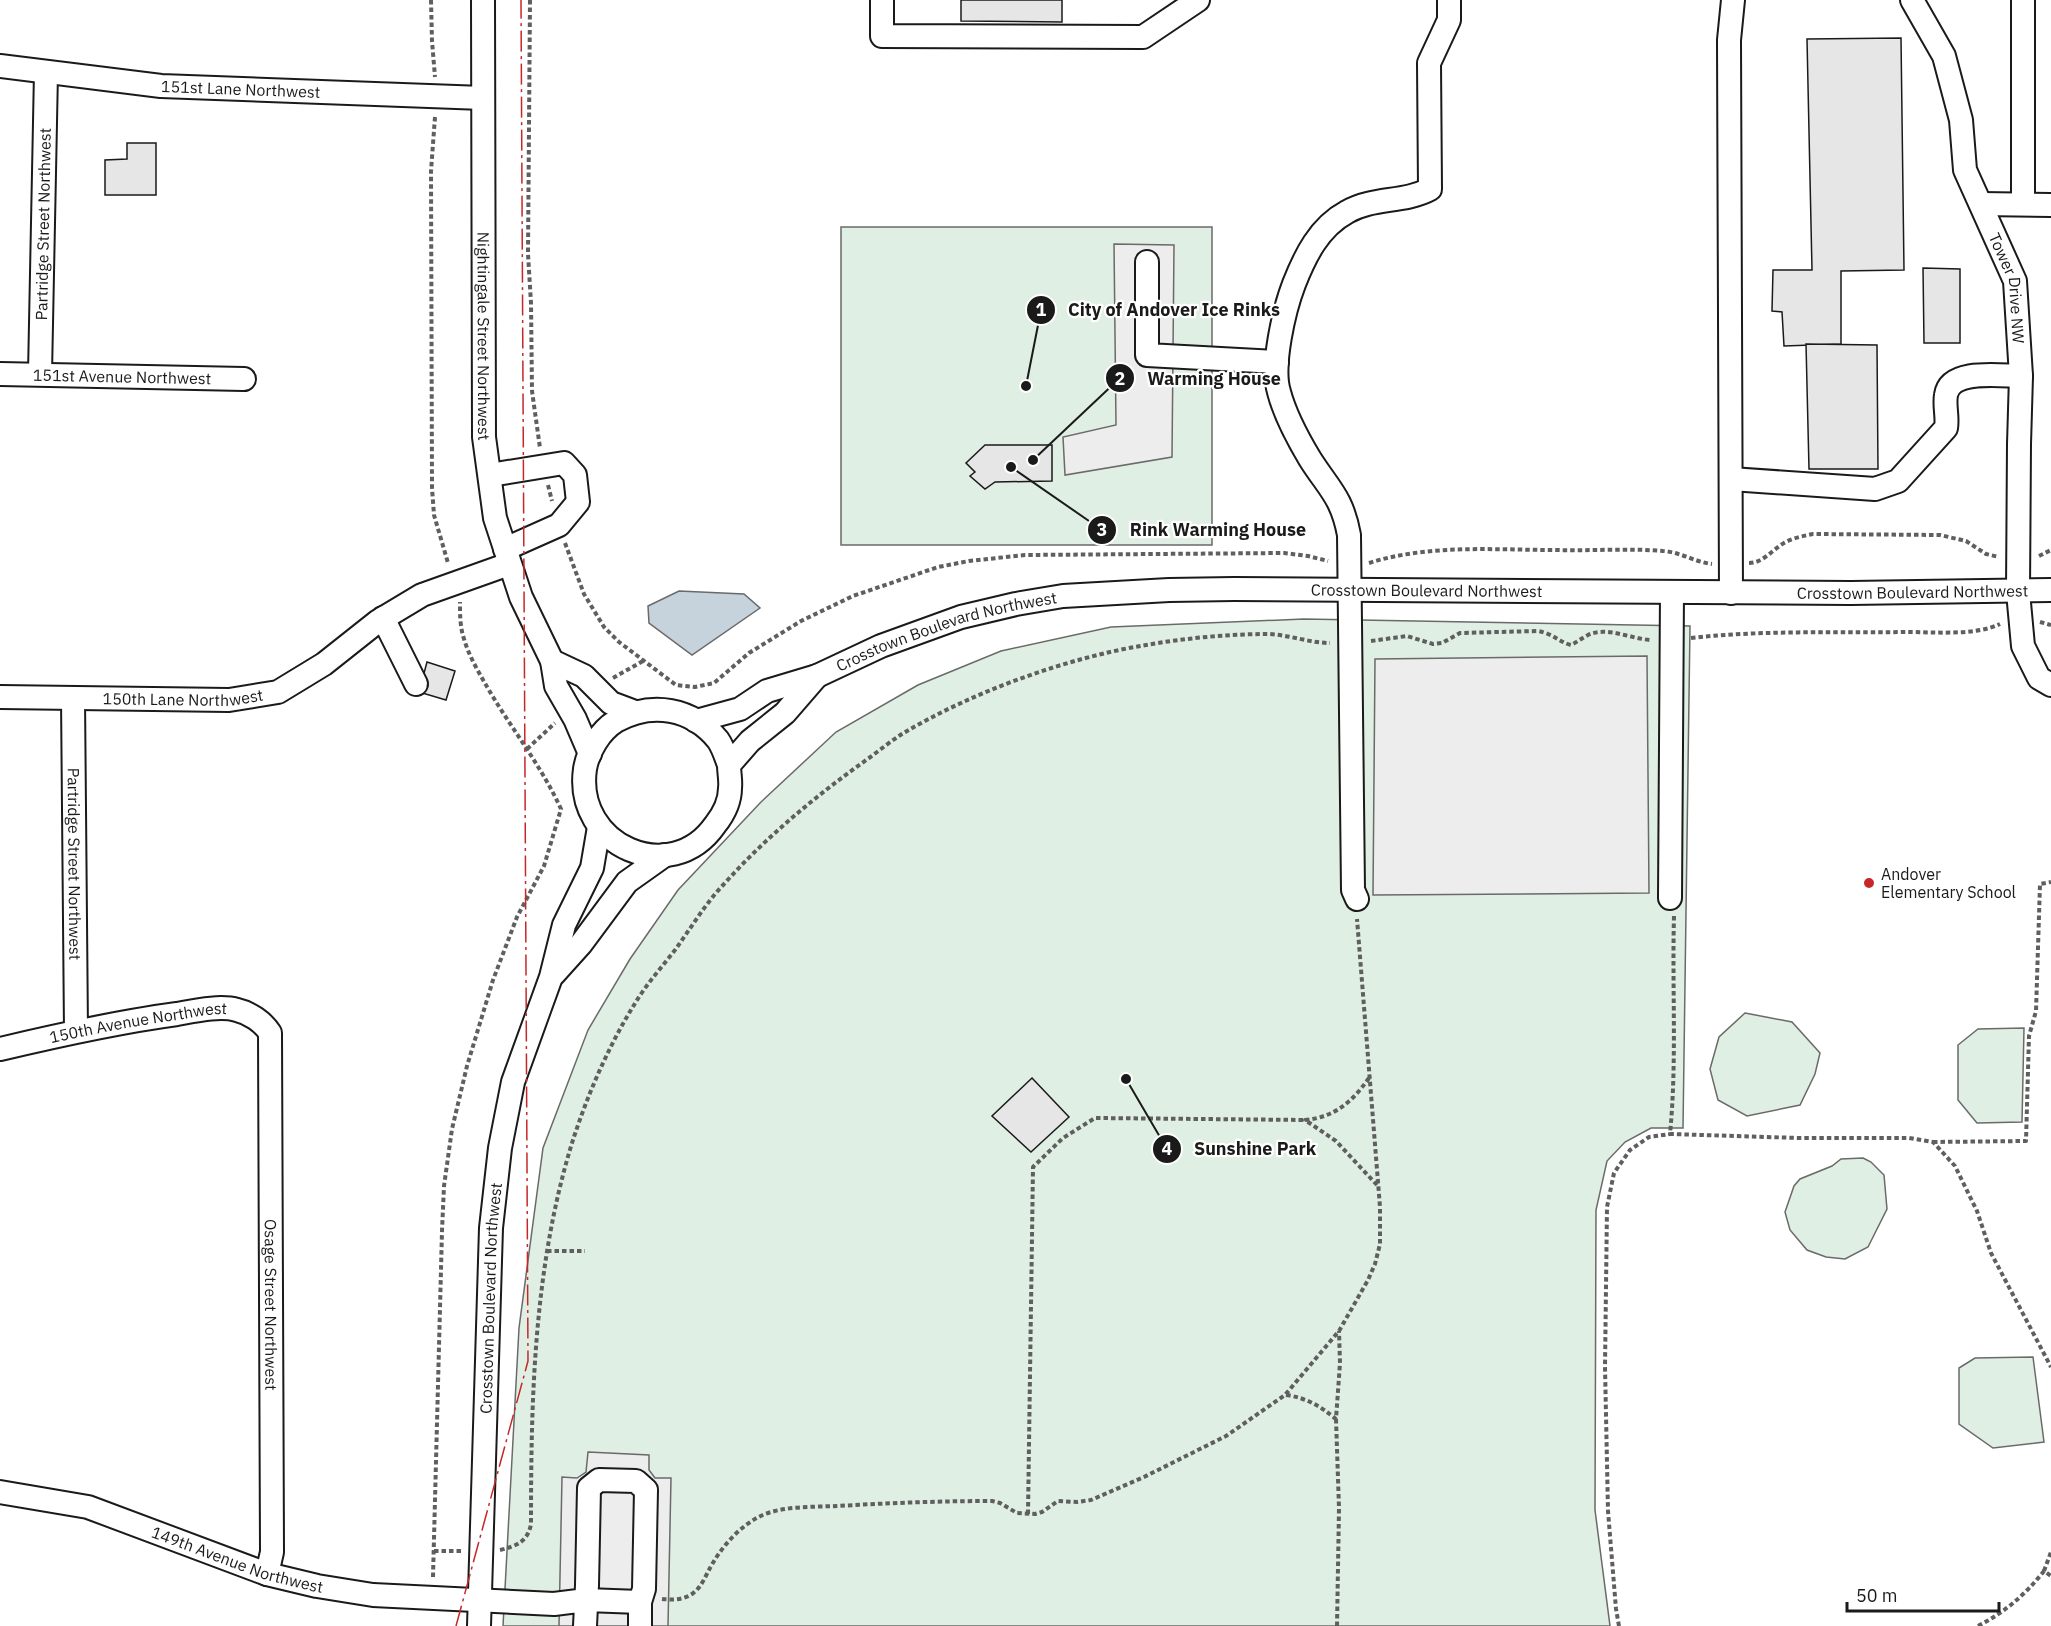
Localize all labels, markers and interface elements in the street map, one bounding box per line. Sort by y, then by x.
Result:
street label: 151st Lane Northwest [161,76,321,102]
street label: Partridge Street Northwest [31,128,55,321]
street label: Tower Drive NW [1985,230,2029,344]
street label: Nightingale Street Northwest [474,232,494,442]
callout: City of Andover Ice Rinks [1026,292,1292,328]
text: 1 [1036,298,1047,321]
text: City of Andover Ice Rinks [1068,298,1280,321]
callout: Warming House [1105,360,1293,396]
street label: 151st Avenue Northwest [33,365,211,388]
text: 2 [1115,367,1125,390]
text: Warming House [1147,367,1281,390]
callout: Rink Warming House [1087,512,1318,548]
text: 3 [1097,518,1107,541]
text: Rink Warming House [1130,518,1306,541]
street label: Crosstown Boulevard Northwest [1311,579,1542,601]
street label: Crosstown Boulevard Northwest [1797,580,2028,603]
street label: Crosstown Boulevard Northwest [833,587,1058,676]
street label: 150th Lane Northwest [102,685,265,710]
street label: Partridge Street Northwest [64,768,85,960]
place label: Andover Elementary School [1881,864,2016,902]
marker: Andover Elementary School [1862,876,1876,890]
street label: 150th Avenue Northwest [48,998,227,1047]
callout: Sunshine Park [1152,1131,1329,1167]
text: 4 [1162,1137,1173,1160]
text: Sunshine Park [1194,1137,1317,1160]
street label: Crosstown Boulevard Northwest [475,1182,506,1414]
street label: Osage Street Northwest [261,1219,281,1391]
street label: 149th Avenue Northwest [149,1522,325,1597]
scale bar [1847,1575,1998,1613]
text: 50 m [1856,1584,1898,1607]

